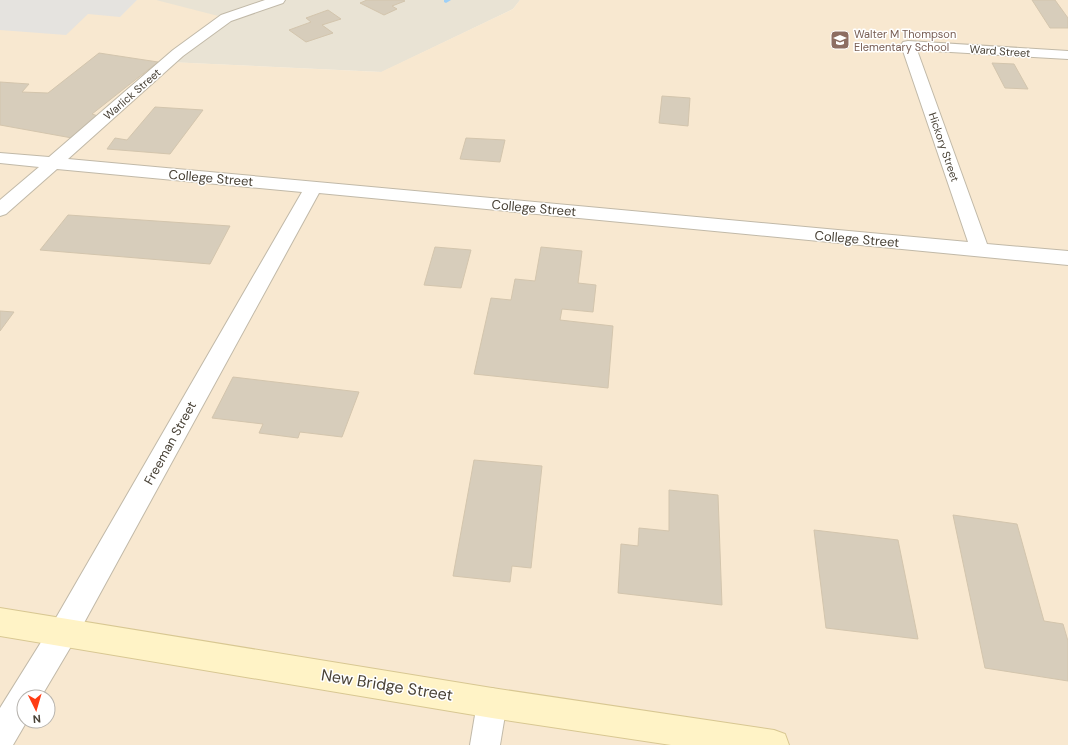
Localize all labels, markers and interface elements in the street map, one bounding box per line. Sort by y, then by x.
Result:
place label: Walter M Thompson Elementary School [854,27,956,54]
school or university icon: Walter M Thompson Elementary School [829,29,851,51]
street label: Ward Street [969,42,1031,60]
street label: Warlick Street [101,65,163,123]
street label: Hickory Street [926,110,962,184]
street label: College Street [168,166,254,190]
street label: College Street [491,196,577,220]
street label: College Street [814,227,900,251]
street label: Freeman Street [140,398,200,488]
street label: New Bridge Street [320,664,454,706]
north arrow [16,689,56,729]
text: N [32,712,41,726]

